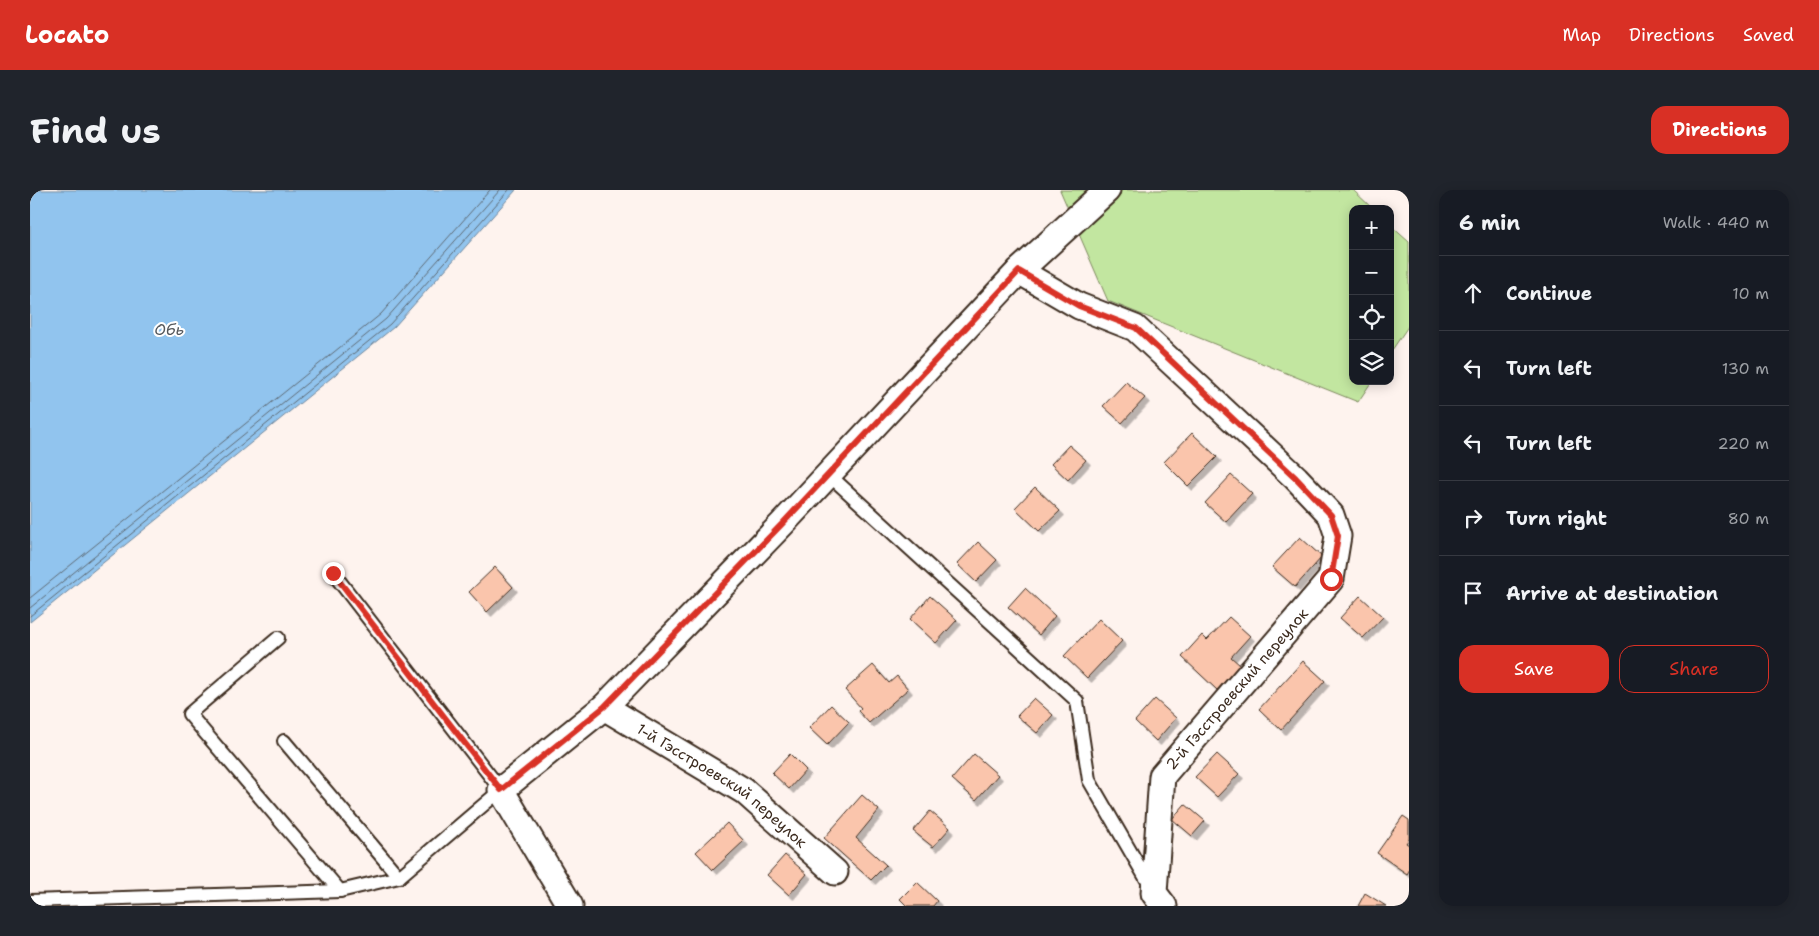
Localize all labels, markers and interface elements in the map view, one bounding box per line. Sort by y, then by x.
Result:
text: Locato [25,19,109,51]
text: Map [1563,23,1601,47]
text: Directions [1629,23,1715,47]
text: Saved [1743,23,1794,47]
button: Directions [1651,106,1789,154]
text: Find us [30,107,161,154]
map controls [1349,205,1394,385]
button: + [1349,205,1394,250]
text: 6 min [1459,209,1520,237]
text: Walk · 440 m [1663,212,1769,233]
button: − [1349,250,1394,295]
icon: ahead [1459,279,1487,307]
text: Continue [1506,281,1592,306]
text: 10 m [1732,283,1769,304]
button: locate [1349,295,1394,340]
water label: Обь [154,319,184,340]
button: layers [1349,340,1394,385]
icon: left [1459,354,1487,382]
text: Turn left [1506,356,1592,381]
text: 130 m [1722,358,1769,379]
icon: left [1459,429,1487,457]
text: Turn left [1506,431,1592,456]
text: 220 m [1717,433,1769,454]
icon: right [1459,504,1487,532]
text: Turn right [1506,506,1607,531]
text: 80 m [1728,508,1769,529]
route end [322,562,345,585]
route start [1320,568,1343,591]
icon: arrive [1459,579,1487,607]
text: Arrive at destination [1506,581,1718,606]
street label: 2-й Гэсстроевский переулок [1161,604,1313,774]
button: Save [1459,645,1609,693]
button: Share [1619,645,1769,693]
street label: 1-й Гэсстроевский переулок [633,719,811,852]

